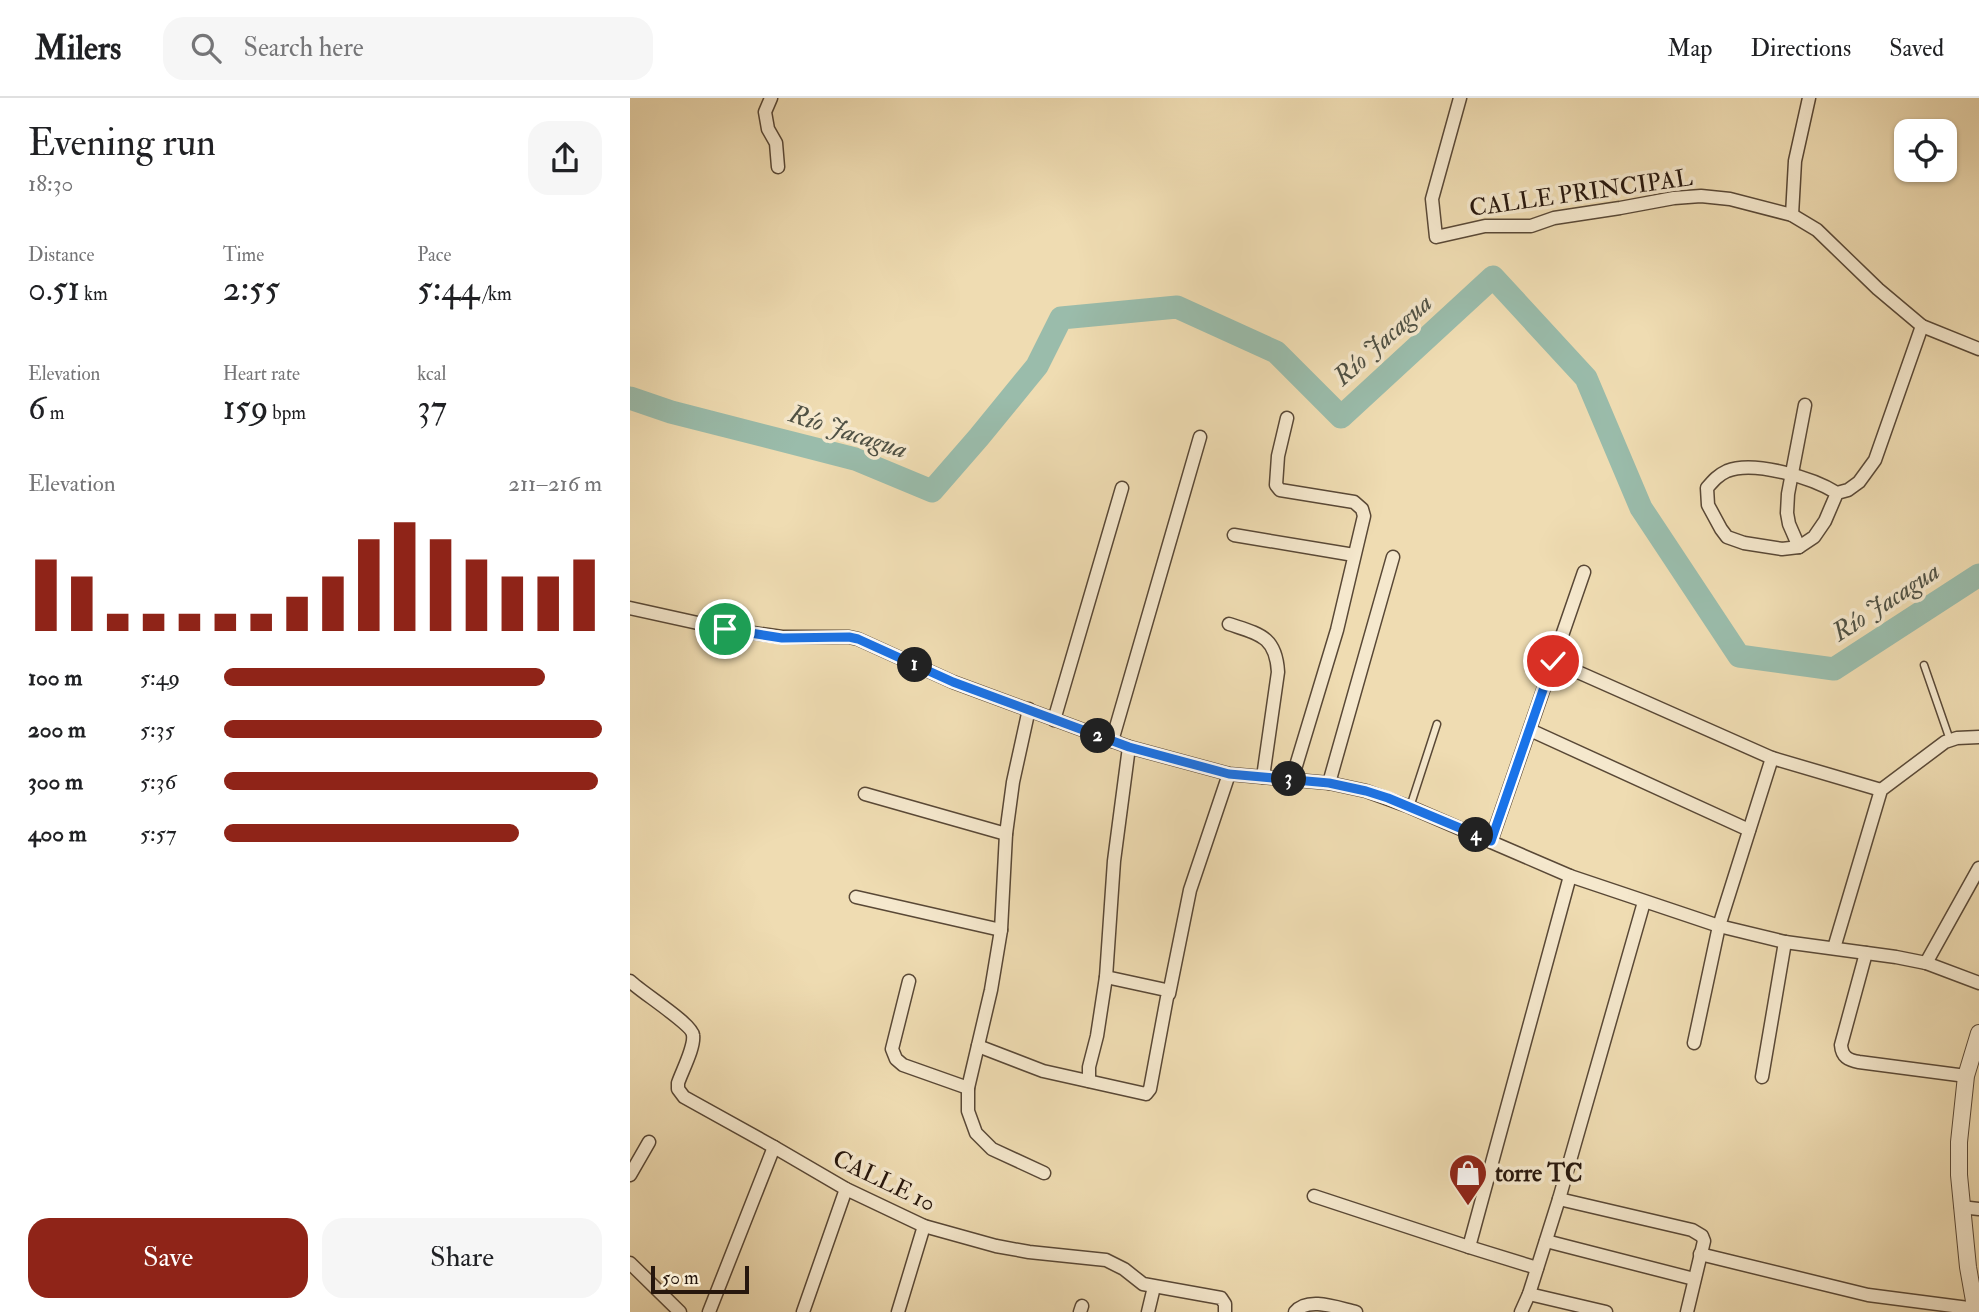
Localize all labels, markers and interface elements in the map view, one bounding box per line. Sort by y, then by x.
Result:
search box [163,17,653,80]
text: Milers [35,28,121,69]
icon: search [187,29,225,67]
text: Search here [243,32,364,64]
text: Map [1667,33,1712,64]
text: Directions [1750,33,1851,64]
text: Saved [1889,33,1944,64]
text: Evening run [28,119,216,167]
map controls [1894,119,1957,182]
button: locate [1894,119,1957,182]
button: share [528,121,602,195]
street label: CALLE PRINCIPAL [1467,162,1695,224]
text: 18:30 [28,169,73,198]
text: Distance [28,243,94,267]
text: Time [223,243,264,267]
text: Pace [417,243,451,267]
text: 0.51 [28,267,80,311]
text: 2:55 [223,267,280,311]
text: 5:44 [417,267,479,311]
text: km [80,282,108,306]
text: /km [479,282,512,306]
water label: Río Jacagua [1326,287,1439,393]
text: Elevation [28,362,100,386]
text: Heart rate [223,362,300,386]
text: kcal [417,362,446,386]
text: 6 [28,386,46,430]
text: 159 [223,386,268,430]
text: 37 [417,386,447,430]
water label: Río Jacagua [784,398,911,466]
text: m [46,401,64,425]
text: bpm [268,401,306,425]
text: Elevation [28,469,116,498]
text: 211–216 m [508,469,602,498]
water label: Río Jacagua [1825,555,1946,649]
pin [695,599,755,659]
icon: arrive [706,610,744,648]
pin [1523,631,1583,691]
icon: check [1534,642,1572,680]
pin: 1 [898,648,932,682]
text: 1 [911,652,918,676]
text: 100 m [28,663,82,692]
text: 5:49 [140,663,180,692]
text: 200 m [28,715,86,744]
text: 5:35 [140,715,175,744]
pin: 2 [1080,718,1116,754]
text: 2 [1093,723,1102,747]
pin: 3 [1272,762,1306,796]
text: 3 [1285,766,1292,790]
text: 300 m [28,767,83,796]
text: 5:36 [140,767,176,796]
pin: 4 [1458,818,1494,852]
text: 400 m [28,819,87,848]
text: 5:57 [140,819,176,848]
text: 4 [1470,822,1481,846]
street label: CALLE 10 [827,1143,941,1219]
shop icon: torre TC [1447,1152,1489,1207]
place label: torre TC [1495,1158,1583,1189]
button: Save [28,1218,308,1298]
button: Share [322,1218,602,1298]
scale bar [651,1263,749,1295]
text: 50 m [662,1266,699,1290]

